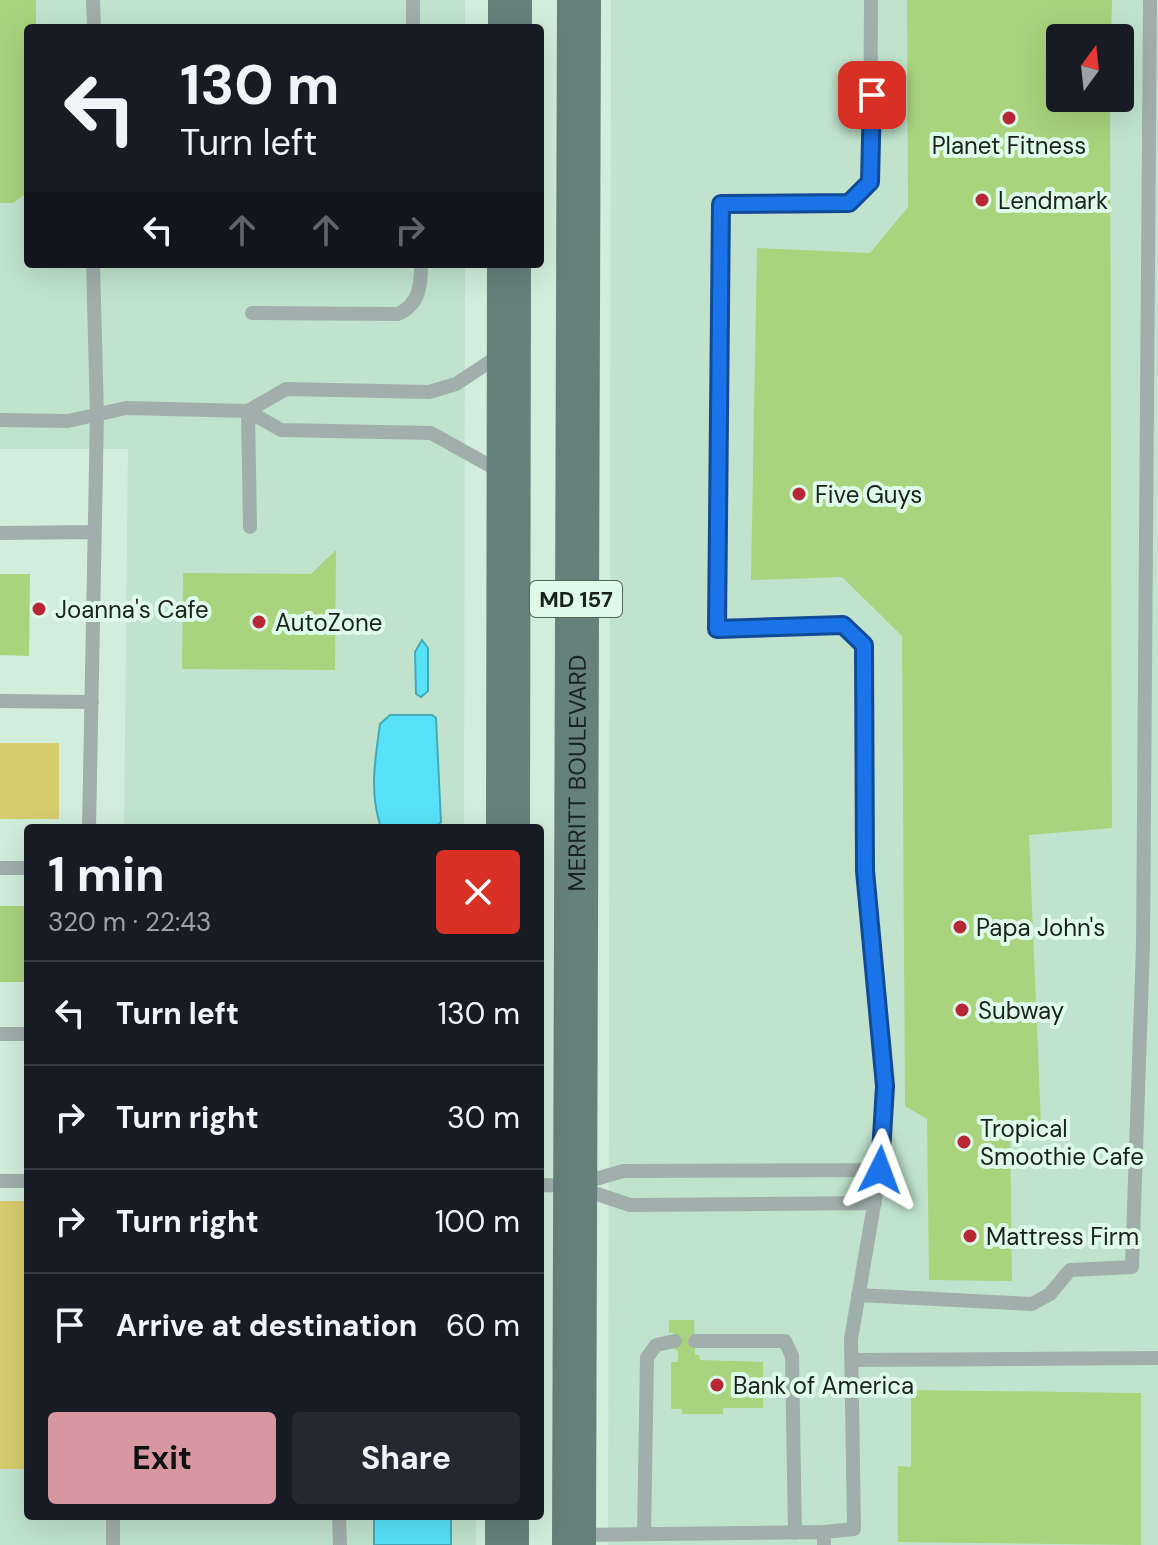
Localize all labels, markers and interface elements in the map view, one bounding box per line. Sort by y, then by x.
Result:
north arrow [1046,24,1134,112]
map controls [1046,24,1134,112]
text: 130 m [180,48,339,121]
icon: left [48,56,152,160]
pin [838,61,906,129]
icon: arrive [850,73,894,117]
marker: Planet Fitness [1000,109,1018,127]
text: Turn left [180,119,317,166]
place label: Planet Fitness [932,130,1086,161]
place label: Lendmark [998,185,1108,216]
marker: Lendmark [973,191,991,209]
icon: left [136,208,180,252]
icon: ahead [220,208,264,252]
icon: ahead [304,208,348,252]
icon: right [388,208,432,252]
place label: Five Guys [815,479,922,510]
marker: Five Guys [790,485,808,503]
road number: MD 157 [530,581,622,617]
place label: Joanna's Cafe [55,594,209,625]
marker: Joanna's Cafe [30,600,48,618]
place label: AutoZone [275,607,382,638]
marker: AutoZone [250,613,268,631]
street label: MERRITT BOULEVARD [561,655,592,891]
text: 1 min [48,843,165,906]
button: close [436,850,520,934]
text: 320 m · 22:43 [48,905,211,939]
place label: Papa John's [976,912,1105,943]
marker: Papa John's [951,918,969,936]
icon: left [48,991,92,1035]
text: Turn left [116,994,239,1033]
text: 130 m [438,994,520,1033]
place label: Subway [978,995,1064,1026]
marker: Subway [953,1001,971,1019]
icon: right [48,1095,92,1139]
text: Turn right [116,1098,259,1137]
text: 30 m [447,1098,520,1137]
place label: Tropical Smoothie Cafe [980,1113,1144,1172]
position arrow [838,1128,922,1212]
marker: Tropical Smoothie Cafe [955,1133,973,1151]
icon: right [48,1199,92,1243]
text: Turn right [116,1202,259,1241]
text: 100 m [435,1202,520,1241]
place label: Mattress Firm [986,1221,1139,1252]
marker: Mattress Firm [961,1227,979,1245]
icon: arrive [48,1303,92,1347]
text: Arrive at destination [116,1306,417,1345]
text: 60 m [446,1306,520,1345]
place label: Bank of America [733,1370,914,1401]
marker: Bank of America [708,1376,726,1394]
button: Exit [48,1412,276,1504]
button: Share [292,1412,520,1504]

